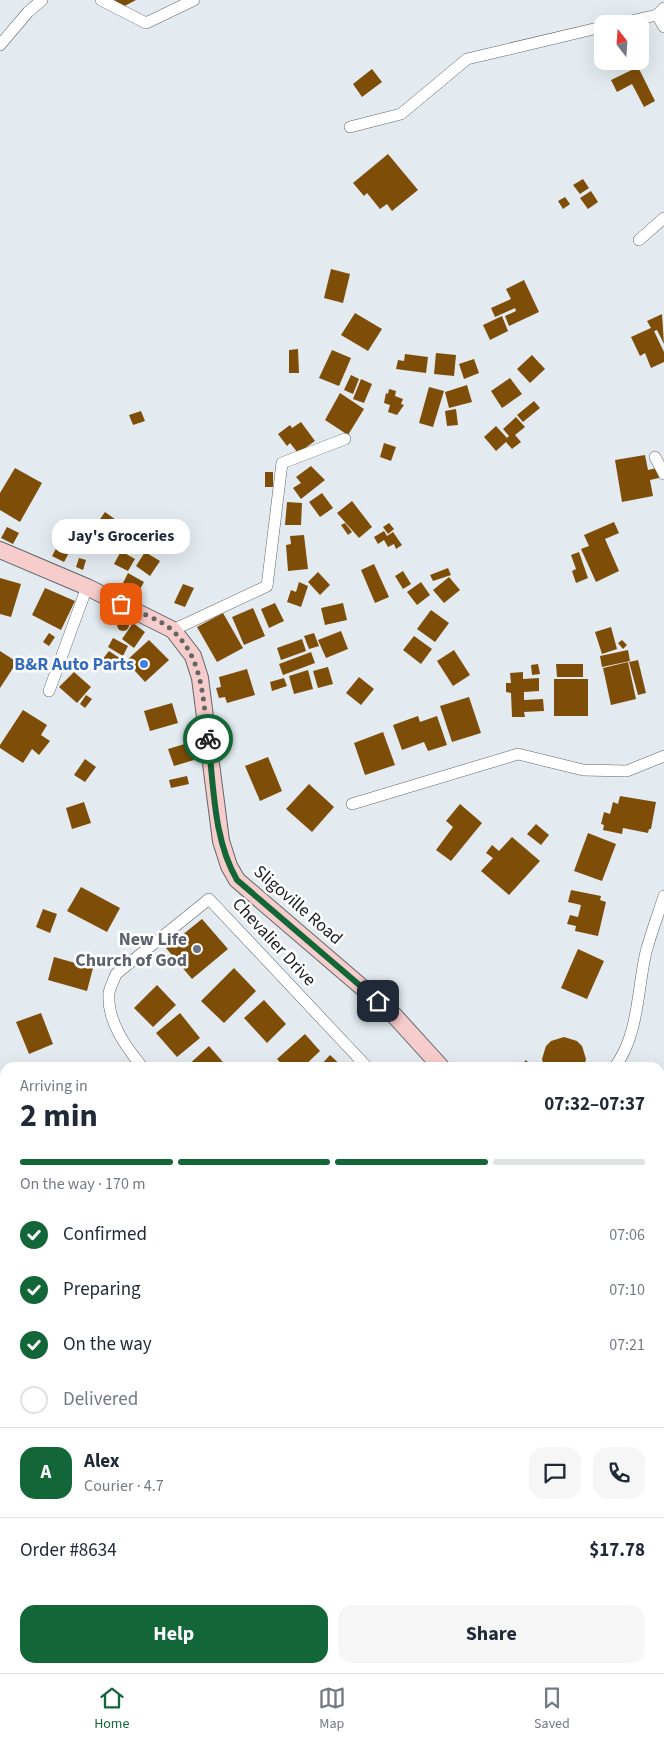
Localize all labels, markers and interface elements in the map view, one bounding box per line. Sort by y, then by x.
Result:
north arrow [594,15,649,70]
map controls [594,15,649,70]
callout: Jay's Groceries [52,519,190,554]
text: Jay's Groceries [68,525,174,547]
pin [100,583,142,625]
icon: bag [107,590,135,618]
place label: B&R Auto Parts [14,652,134,677]
marker: B&R Auto Parts [138,658,150,670]
courier [183,714,233,764]
icon: bike [194,725,222,753]
street label: Sligoville Road [248,859,348,951]
street label: Chevalier Drive [226,892,322,992]
place label: New Life Church of God [75,927,187,973]
marker: New Life Church of God [191,943,203,955]
pin [357,980,399,1022]
icon: home [364,987,392,1015]
text: Arriving in [20,1075,88,1097]
text: 07:32–07:37 [544,1091,645,1118]
text: 2 min [20,1093,98,1139]
text: On the way · 170 m [20,1173,145,1195]
icon: check [20,1221,48,1249]
text: Confirmed [63,1221,147,1248]
text: 07:06 [609,1224,645,1246]
icon: check [20,1276,48,1304]
text: Preparing [63,1276,141,1303]
text: 07:10 [609,1279,645,1301]
icon: check [20,1331,48,1359]
text: On the way [63,1331,152,1358]
text: 07:21 [609,1334,645,1356]
text: Delivered [63,1386,138,1413]
button: chat [529,1447,581,1499]
button: phone [593,1447,645,1499]
text: Alex [84,1448,120,1475]
text: A [41,1459,51,1486]
text: Courier · 4.7 [84,1475,164,1497]
text: Order #8634 [20,1537,117,1564]
text: $17.78 [589,1537,645,1564]
button: Help [20,1605,328,1663]
button: Share [338,1605,645,1663]
tab: Home [94,1684,129,1734]
tab: Map [318,1684,346,1734]
tab: Saved [534,1684,570,1734]

